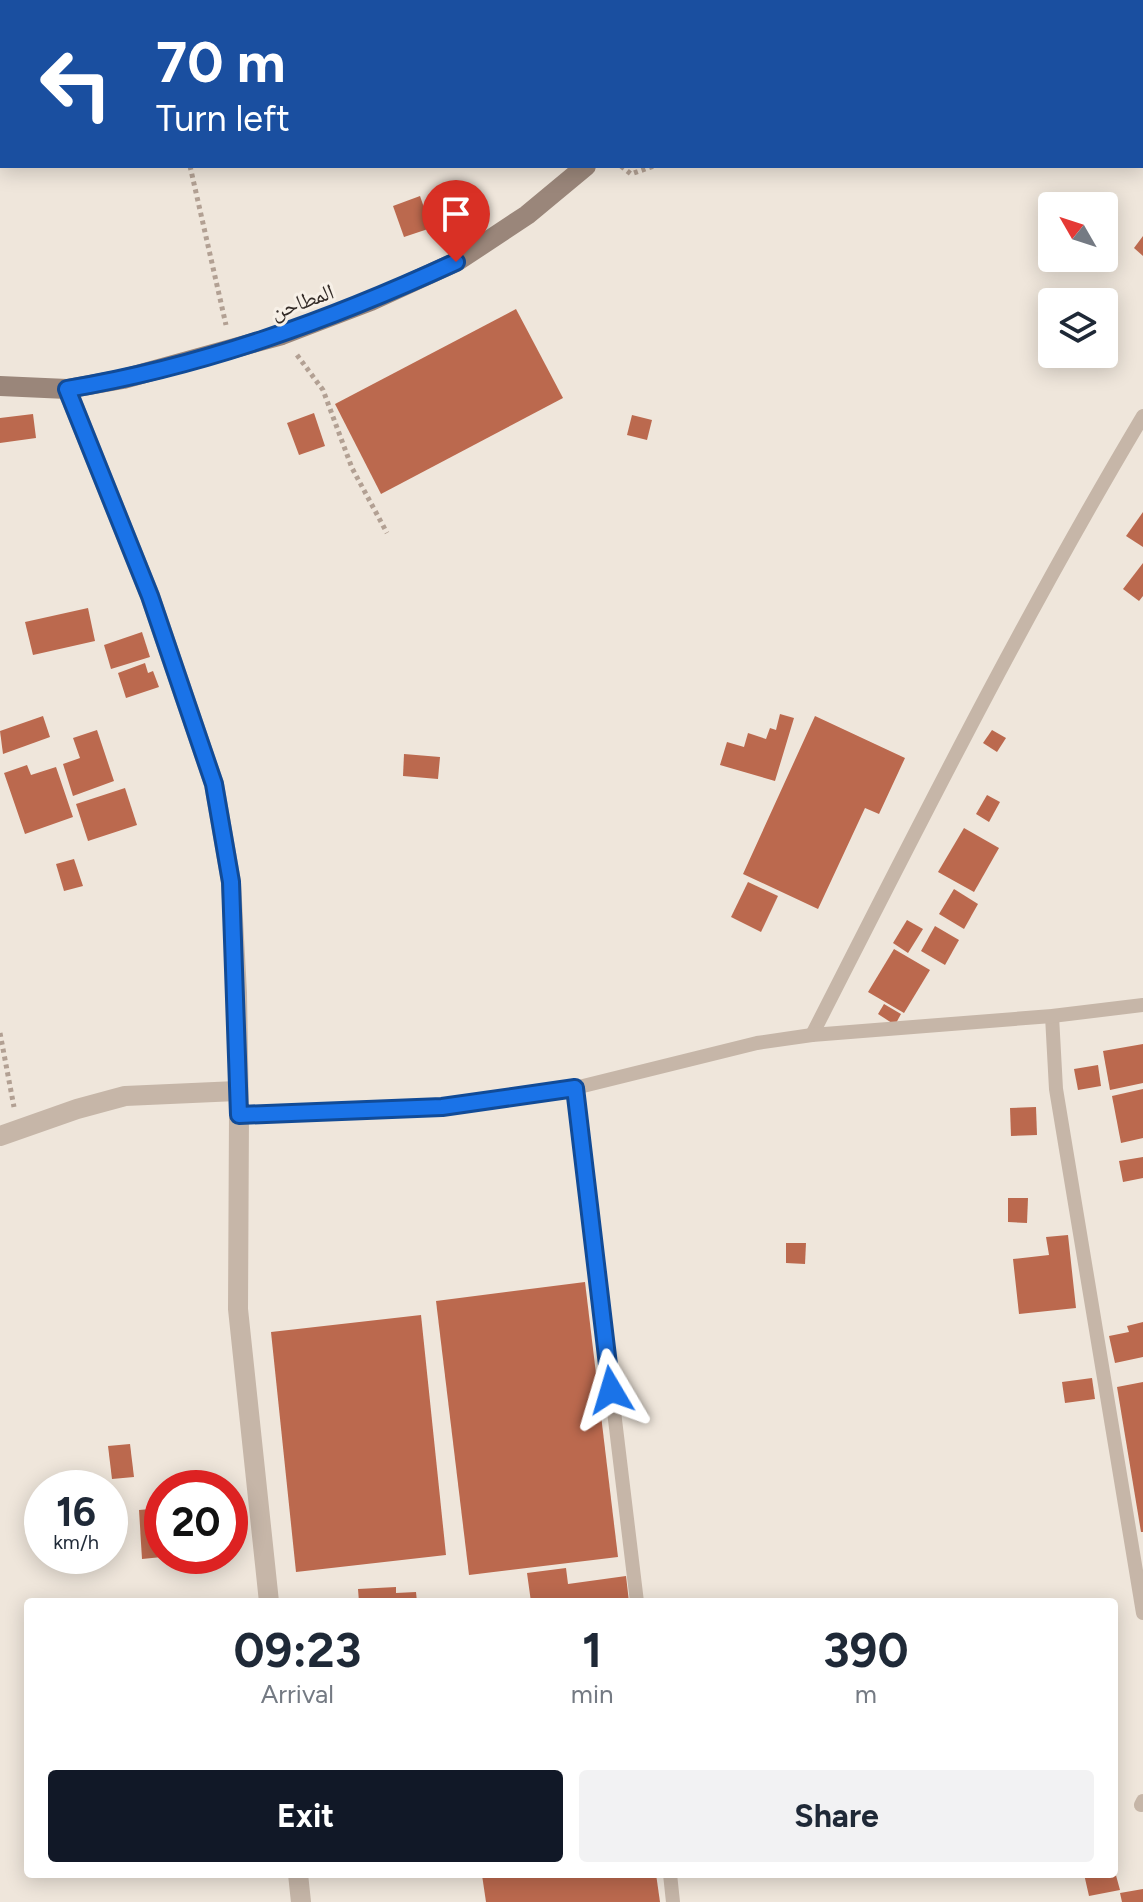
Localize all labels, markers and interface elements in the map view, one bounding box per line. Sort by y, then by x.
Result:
text: 70 m [156,29,286,96]
icon: left [24,32,128,136]
text: Turn left [156,97,290,140]
pin [422,180,490,262]
icon: arrive [434,192,478,236]
north arrow [1038,192,1118,272]
map controls [1038,192,1118,368]
street label: المطاحن [267,278,337,325]
button: layers [1038,288,1118,368]
position arrow [569,1348,653,1432]
speed limit sign: 20 [144,1470,248,1574]
text: 16 [56,1488,96,1536]
text: km/h [53,1530,99,1554]
text: 09:23 [233,1621,361,1679]
text: 1 [582,1621,602,1679]
text: 390 [823,1621,909,1679]
text: Arrival [261,1678,334,1710]
text: min [571,1678,613,1710]
text: m [855,1678,877,1710]
button: Exit [48,1770,563,1862]
button: Share [579,1770,1094,1862]

